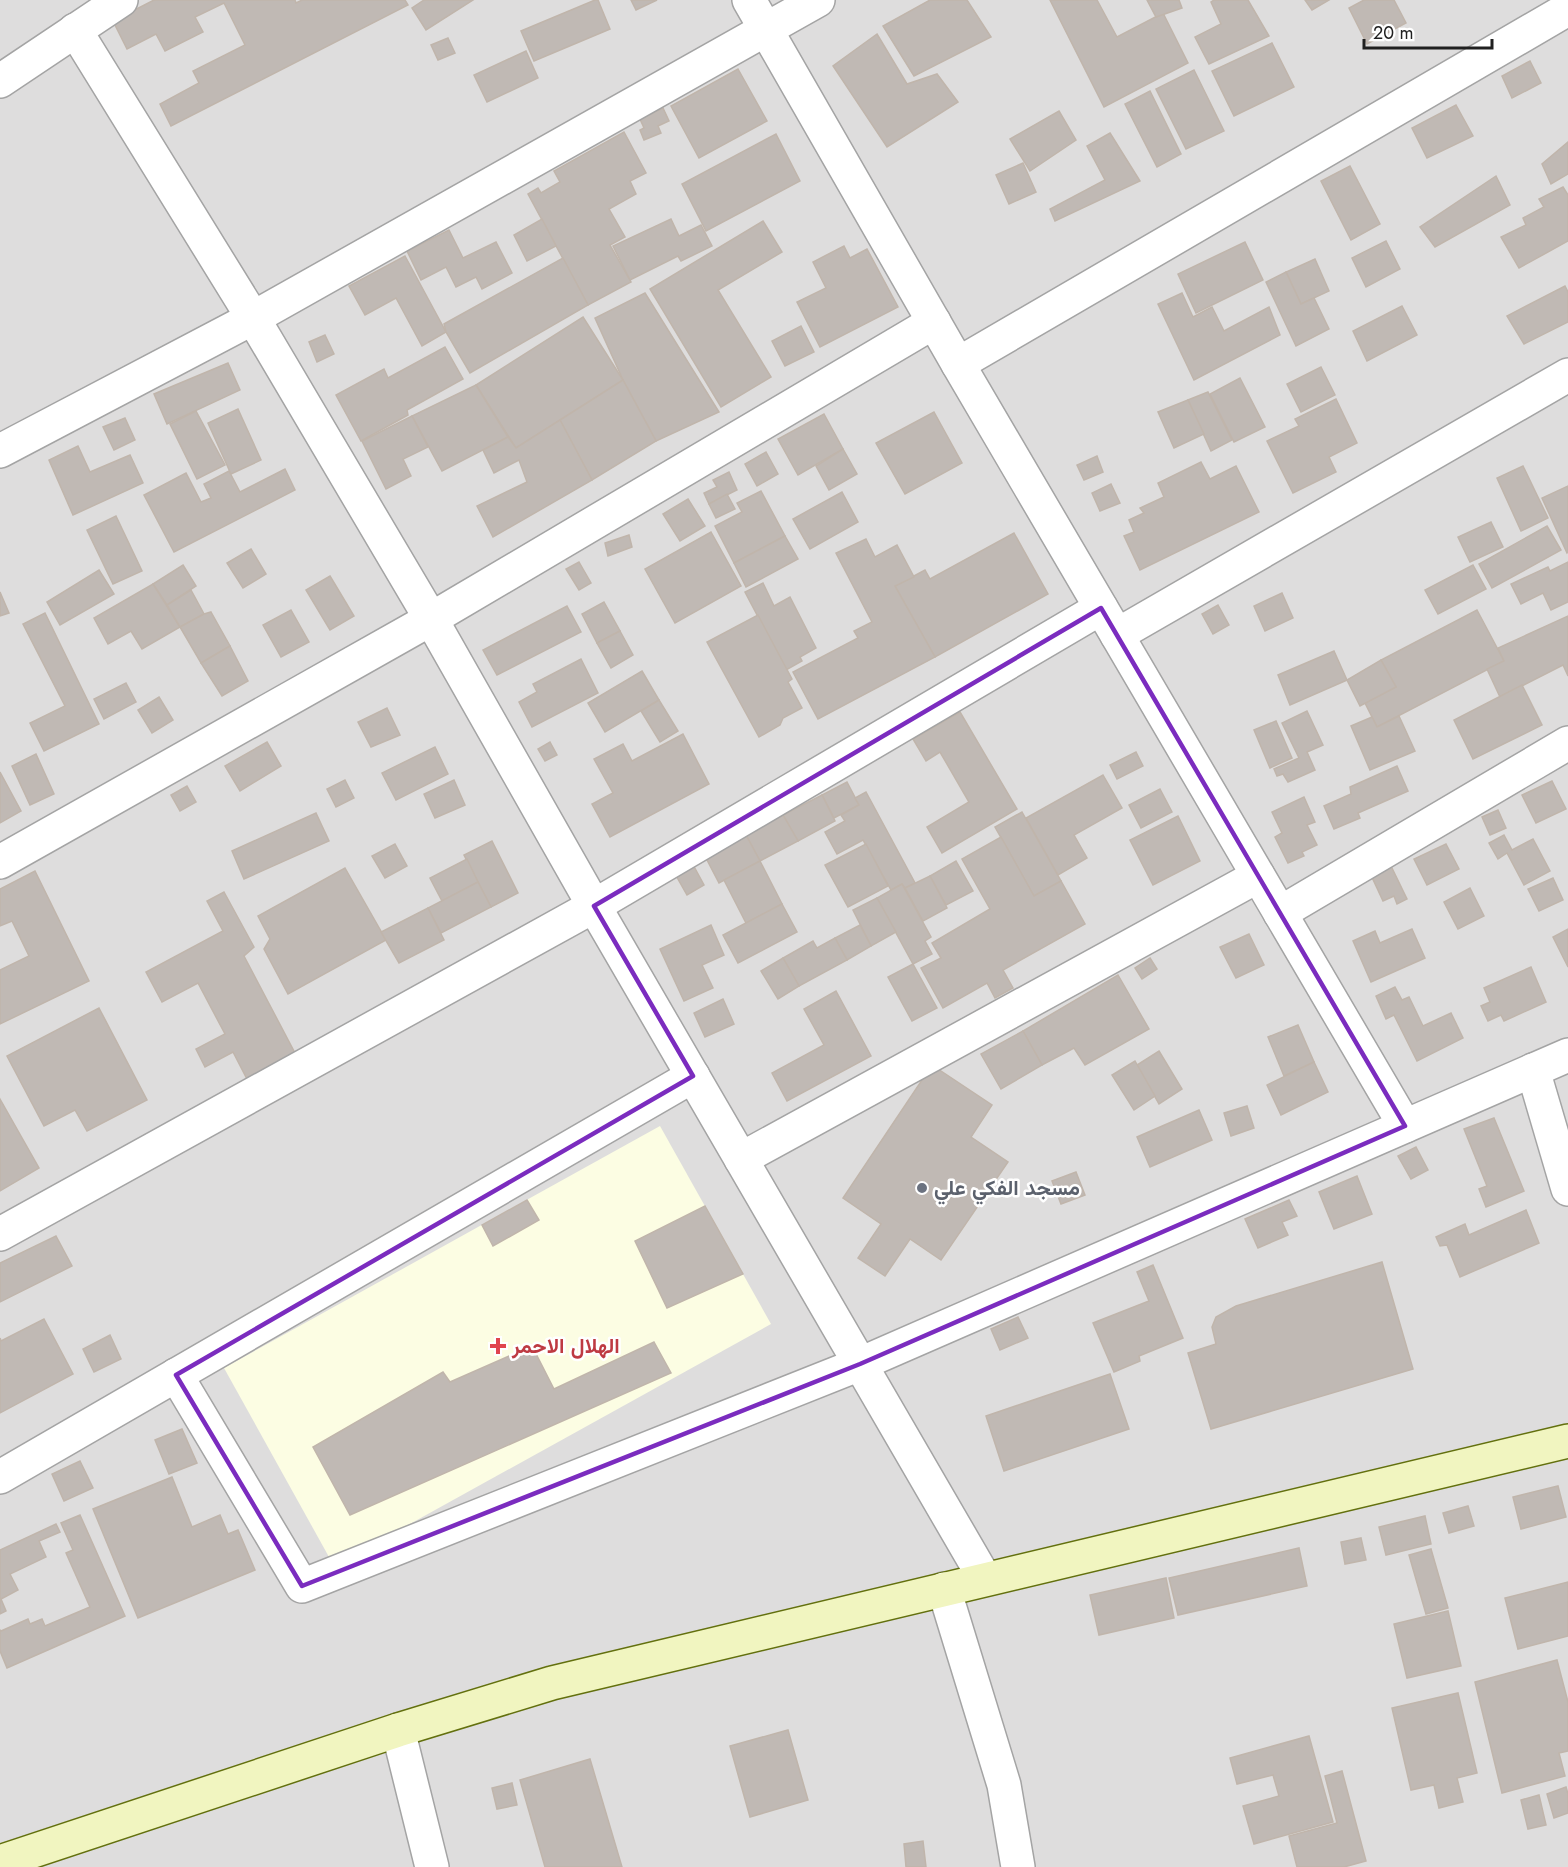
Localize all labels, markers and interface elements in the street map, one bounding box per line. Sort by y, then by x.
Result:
scale bar [1364,12,1492,50]
text: 20 m [1373,20,1413,46]
place label: مسجد الفكي علي [934,1173,1080,1205]
marker: مسجد الفكي علي [915,1181,929,1195]
place label: الهلال الاحمر [511,1331,620,1361]
marker: الهلال الاحمر [489,1337,507,1355]

